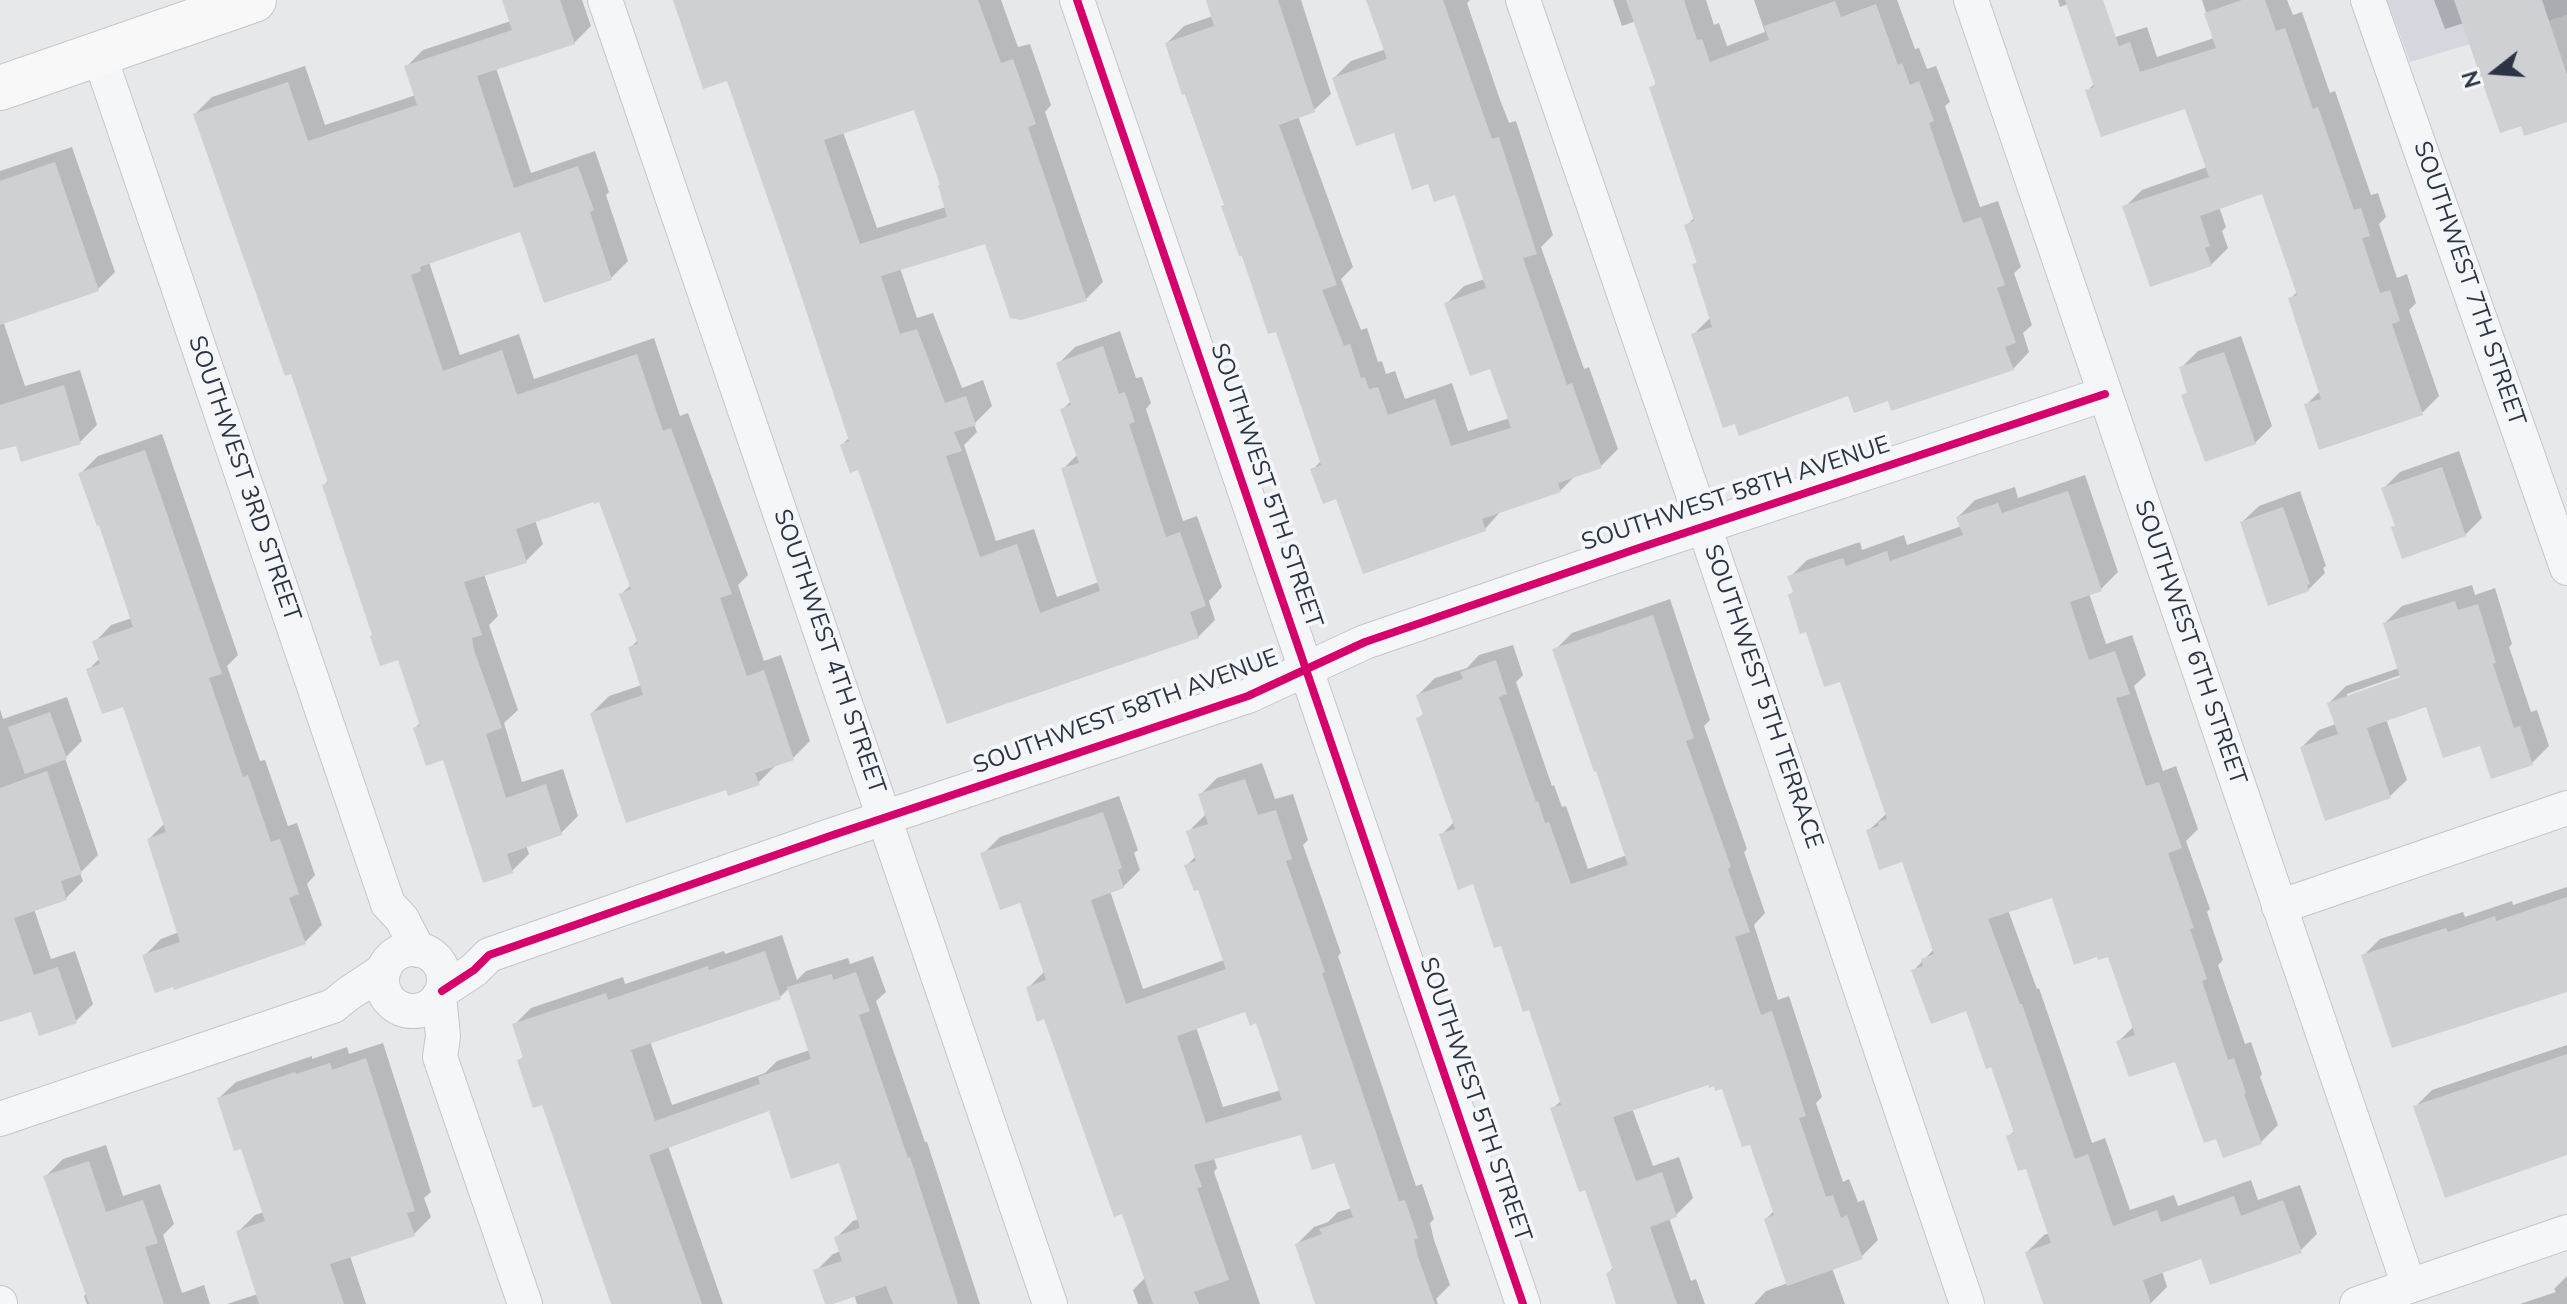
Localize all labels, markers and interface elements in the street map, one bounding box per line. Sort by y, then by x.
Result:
north arrow [2455,32,2535,112]
text: N [2455,67,2489,91]
street label: SOUTHWEST 7TH STREET [2406,138,2530,430]
street label: SOUTHWEST 3RD STREET [181,332,305,626]
street label: SOUTHWEST 5TH STREET [1203,340,1327,632]
street label: SOUTHWEST 58TH AVENUE [1578,432,1894,558]
street label: SOUTHWEST 6TH STREET [2127,497,2251,789]
street label: SOUTHWEST 4TH STREET [766,506,890,798]
street label: SOUTHWEST 5TH TERRACE [1696,541,1828,853]
street label: SOUTHWEST 58TH AVENUE [970,644,1282,782]
street label: SOUTHWEST 5TH STREET [1412,954,1536,1246]

